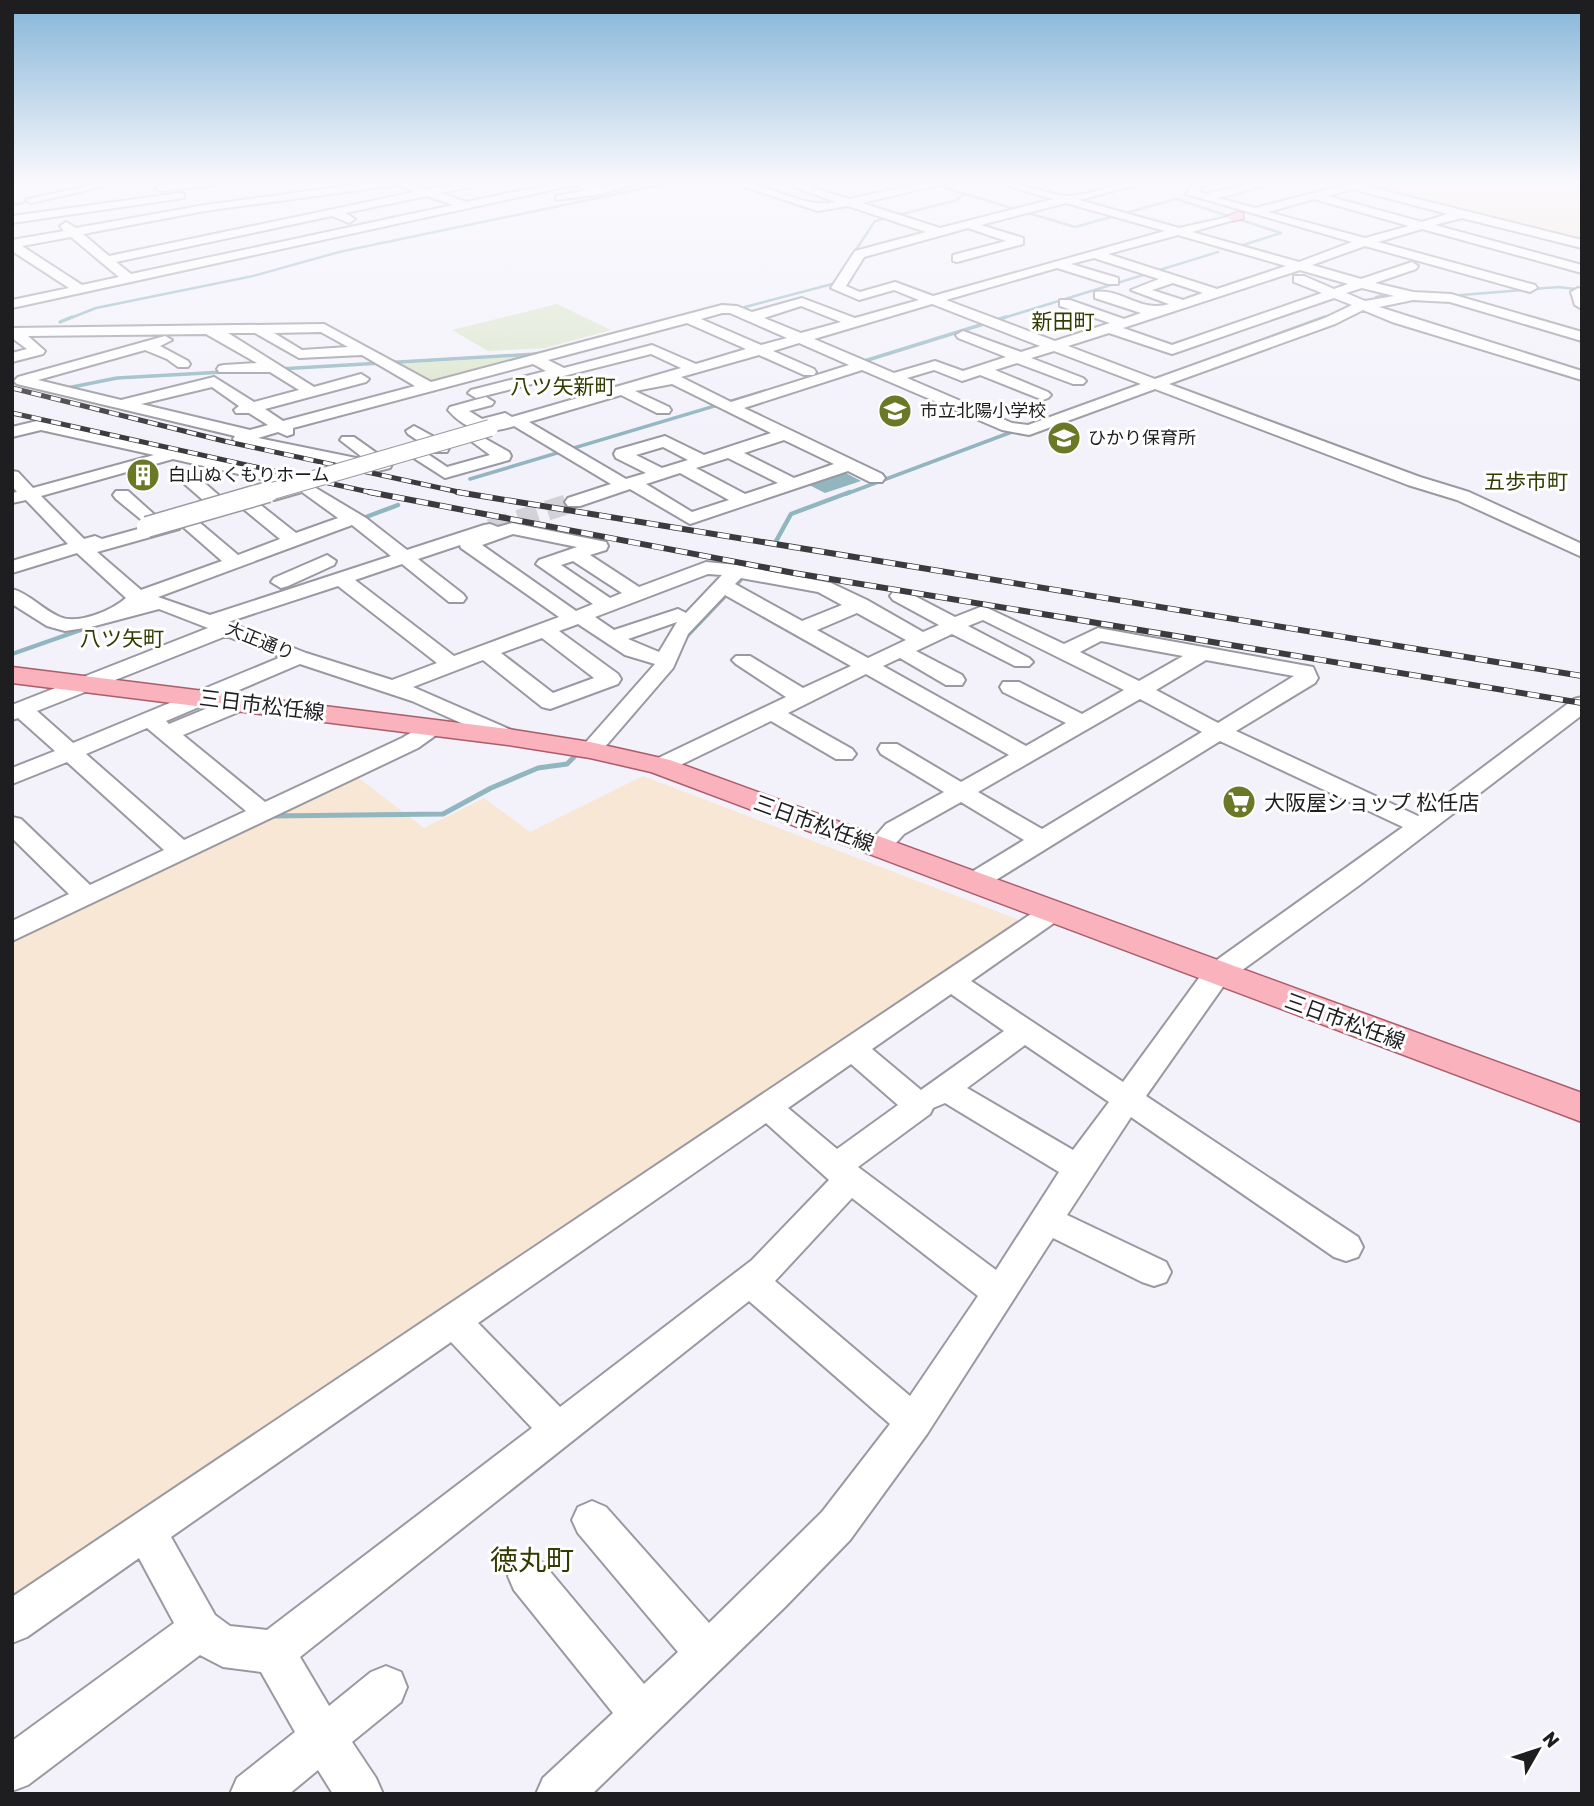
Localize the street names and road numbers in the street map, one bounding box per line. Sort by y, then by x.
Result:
street label: 大正通り [223,617,297,665]
street label: 三日市松任線 [198,685,326,725]
street label: 三日市松任線 [751,790,877,856]
street label: 三日市松任線 [1282,988,1408,1054]

